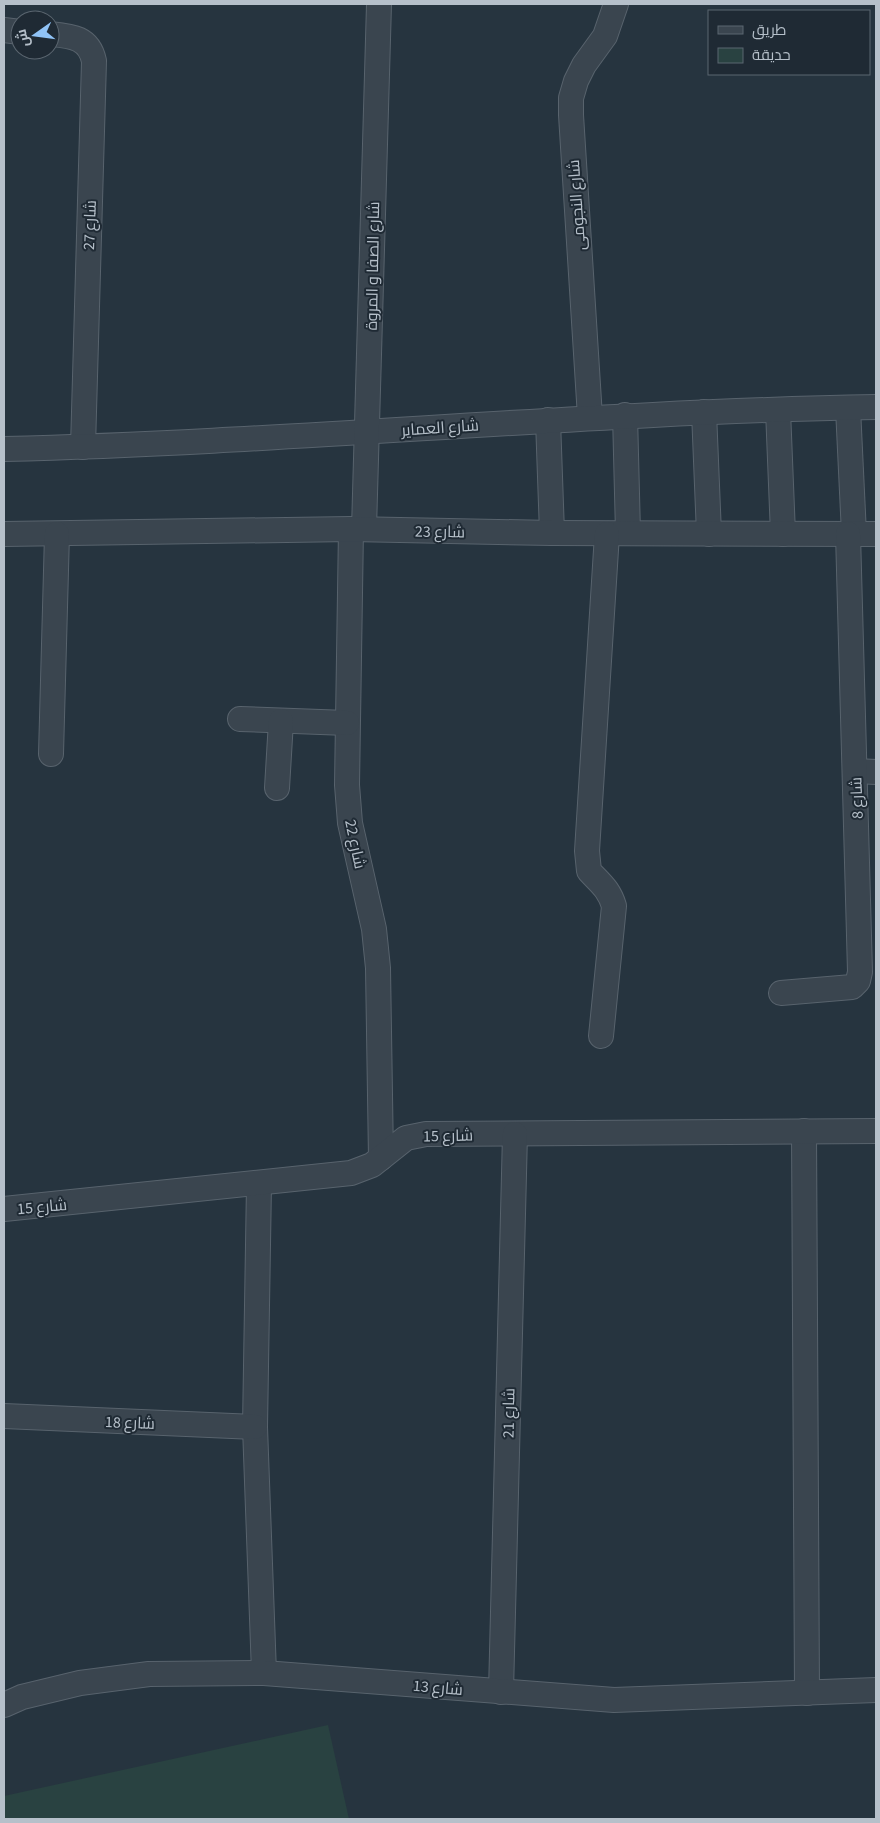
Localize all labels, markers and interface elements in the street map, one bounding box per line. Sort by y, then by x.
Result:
north arrow [10,10,60,60]
legend [708,10,870,75]
text: طريق [752,20,786,41]
text: ش [11,27,35,49]
text: حديقة [752,45,791,66]
street label: شارع النجومى [563,159,591,251]
street label: شارع 27 [78,200,102,250]
street label: شارع الصفا و المروة [361,201,385,331]
street label: شارع العماير [400,414,480,442]
street label: شارع 23 [415,521,465,543]
street label: شارع 8 [845,777,869,819]
street label: شارع 22 [339,817,371,871]
street label: شارع 15 [423,1125,473,1147]
street label: شارع 15 [16,1194,68,1220]
street label: شارع 21 [498,1388,520,1438]
street label: شارع 18 [105,1411,155,1435]
street label: شارع 13 [412,1675,464,1701]

